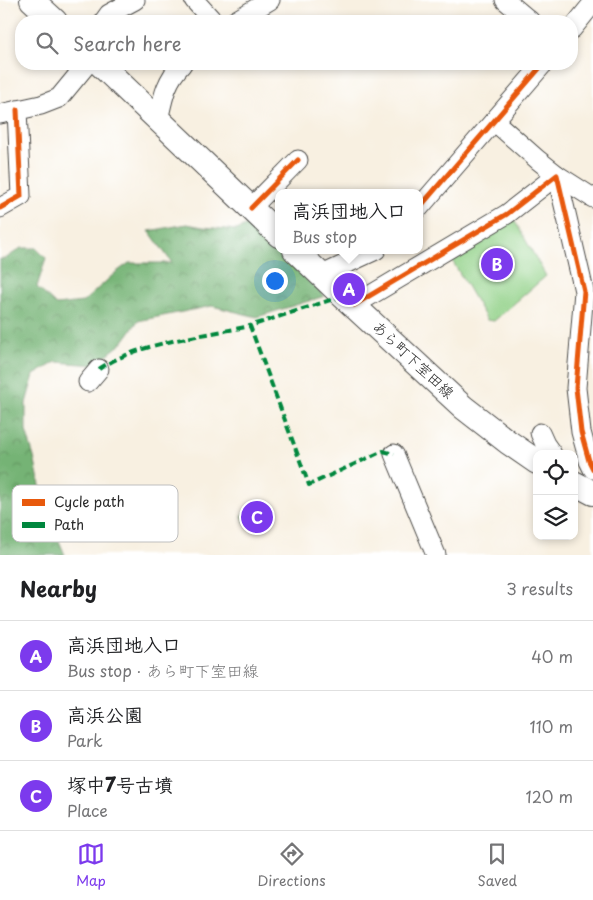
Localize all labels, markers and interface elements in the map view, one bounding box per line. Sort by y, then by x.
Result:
search box [15,15,578,70]
icon: search [33,29,61,57]
text: Search here [73,29,182,57]
popup [275,189,423,254]
text: 高浜団地入口 [292,196,406,224]
text: Bus stop [292,224,357,248]
pin: B [481,245,513,283]
your location [262,268,288,294]
pin: A [333,270,365,308]
street label: あら町下室田線 [368,315,460,403]
map controls [533,450,578,540]
button: locate [533,450,578,495]
legend [12,485,178,542]
text: Cycle path [54,491,125,512]
button: layers [533,495,578,540]
pin: C [241,498,273,536]
text: Path [54,514,84,535]
text: Nearby [20,572,97,604]
text: 3 results [506,576,573,600]
text: 高浜団地入口 [67,630,181,658]
text: A [30,644,42,668]
text: 40 m [531,644,573,668]
text: Bus stop · あら町下室田線 [67,658,259,682]
text: 高浜公園 [67,700,143,728]
text: B [31,714,41,738]
text: 110 m [530,714,573,738]
text: Park [67,728,103,752]
text: 塚中7号古墳 [67,770,173,798]
text: C [30,784,42,808]
text: 120 m [526,784,573,808]
text: Place [67,798,108,822]
tab: Map [76,840,106,891]
tab: Directions [258,840,326,891]
tab: Saved [477,840,517,891]

